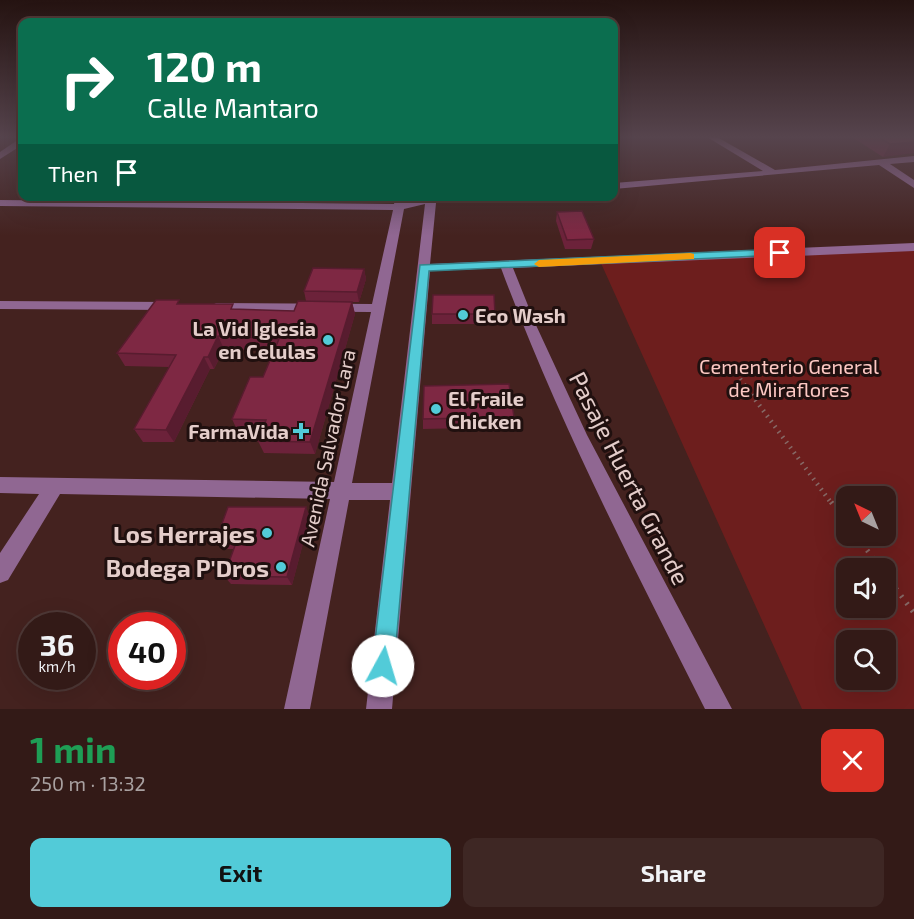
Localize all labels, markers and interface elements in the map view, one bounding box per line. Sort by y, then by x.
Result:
text: 120 m [147,40,262,90]
icon: right [48,42,126,120]
text: Calle Mantaro [147,91,319,123]
icon: arrive [110,156,143,189]
text: Then [48,160,98,186]
pin [754,227,805,278]
icon: arrive [763,236,796,269]
place label: Eco Wash [475,303,566,327]
marker: Eco Wash [456,308,470,322]
place label: La Vid Iglesia en Celulas [193,316,316,363]
marker: La Vid Iglesia en Celulas [321,333,335,347]
street label: Avenida Salvador Lara [294,347,360,549]
park label: Cementerio General de Miraflores [699,354,879,401]
street label: Pasaje Huerta Grande [564,367,696,589]
place label: El Fraile Chicken [448,386,524,433]
marker: El Fraile Chicken [429,402,443,416]
place label: FarmaVida [188,419,289,443]
marker: FarmaVida [294,424,308,438]
north arrow [836,486,896,546]
map controls [836,486,896,690]
place label: Los Herrajes [113,519,255,548]
marker: Los Herrajes [260,526,274,540]
place label: Bodega P'Dros [106,553,269,582]
button: sound [836,558,896,618]
marker: Bodega P'Dros [274,560,288,574]
speed limit sign: 40 [108,612,186,690]
text: 36 [40,626,74,662]
button: search [836,630,896,690]
position arrow [351,634,415,698]
text: km/h [38,657,76,675]
text: 1 min [30,727,117,770]
button: close [821,729,884,792]
text: 250 m · 13:32 [30,771,146,795]
button: Exit [30,838,451,907]
button: Share [463,838,884,907]

